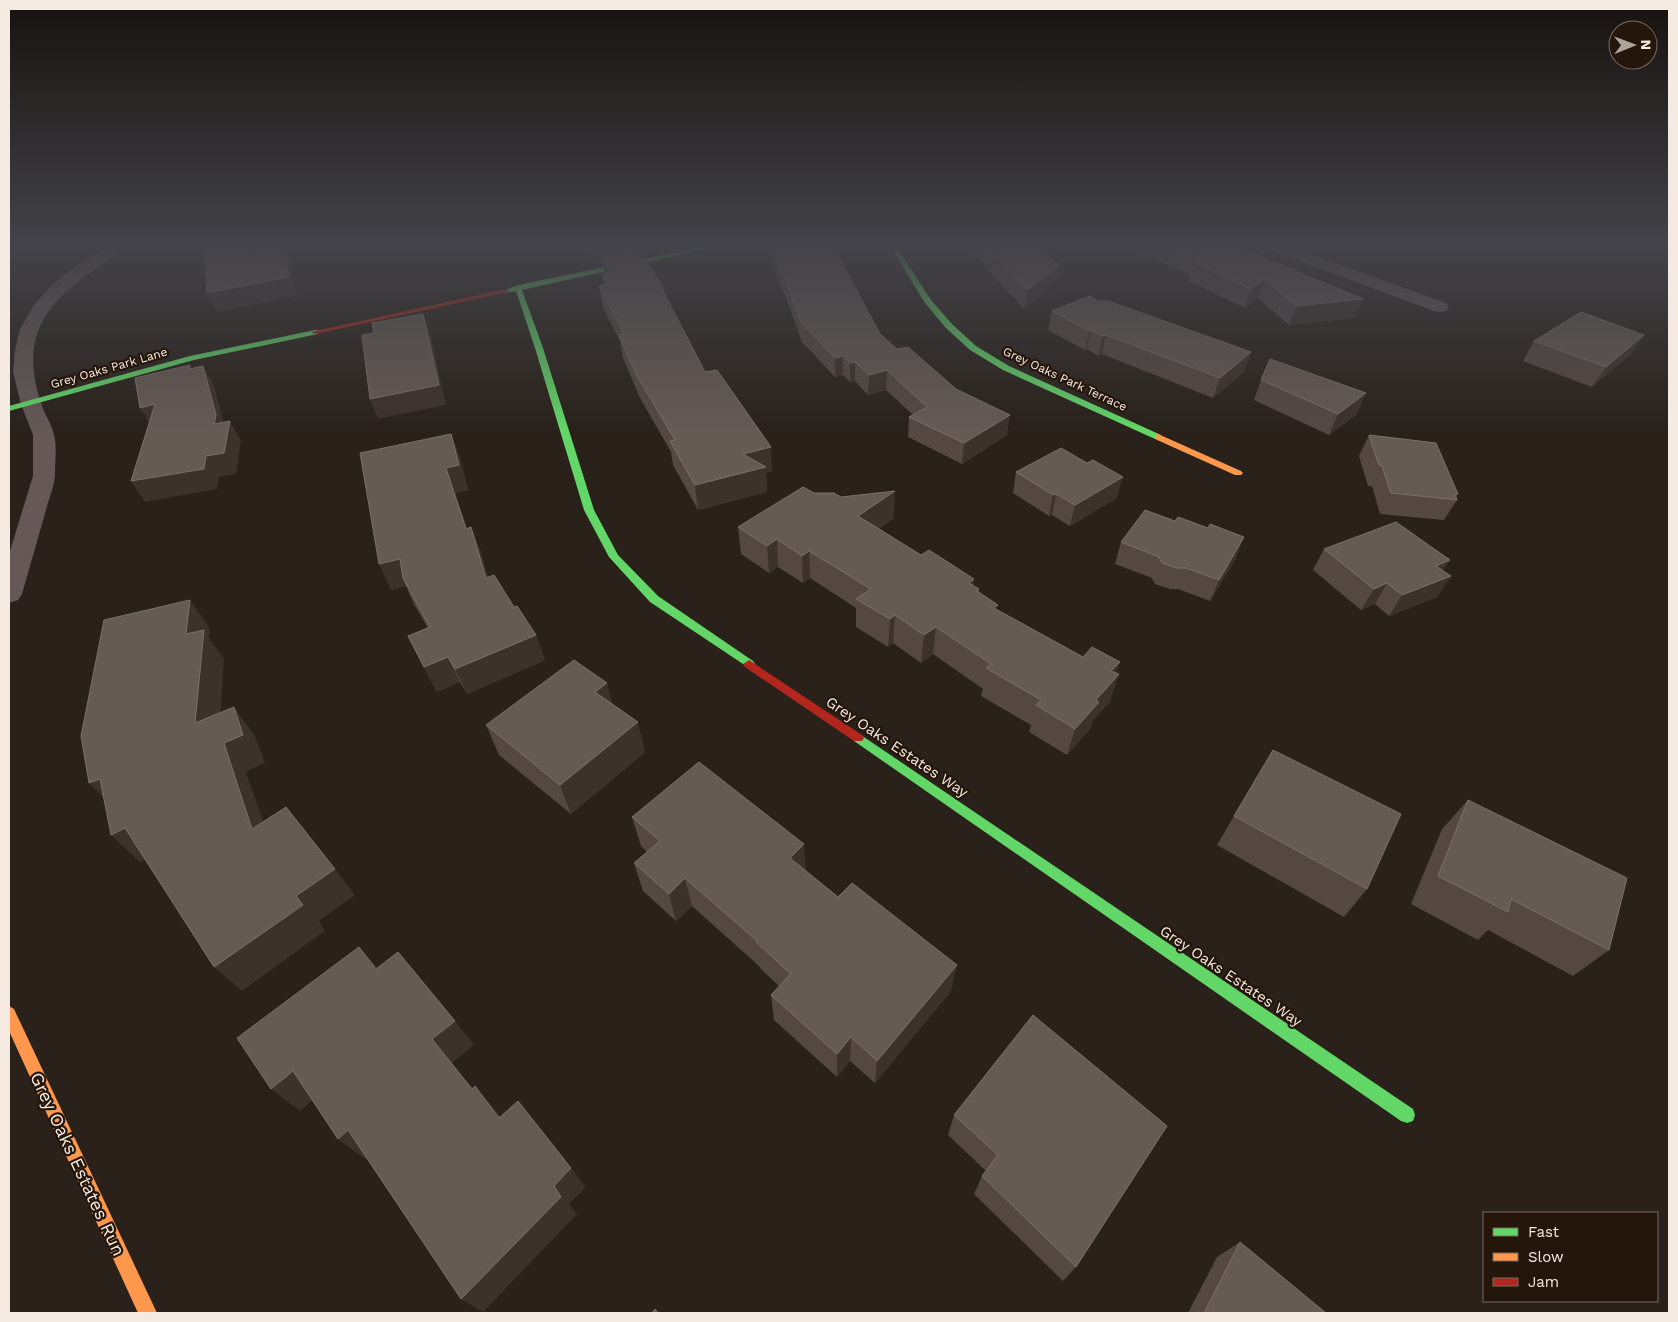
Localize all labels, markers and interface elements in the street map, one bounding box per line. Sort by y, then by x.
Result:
north arrow [1608,20,1658,70]
text: N [1638,39,1654,50]
street label: Grey Oaks Park Terrace [1001,344,1129,414]
street label: Grey Oaks Park Lane [49,345,169,391]
street label: Grey Oaks Estates Way [822,693,972,802]
street label: Grey Oaks Estates Way [1156,922,1306,1031]
street label: Grey Oaks Estates Run [26,1069,130,1259]
legend [1483,1212,1658,1302]
text: Fast [1528,1223,1560,1241]
text: Slow [1528,1248,1564,1266]
text: Jam [1528,1273,1559,1291]

